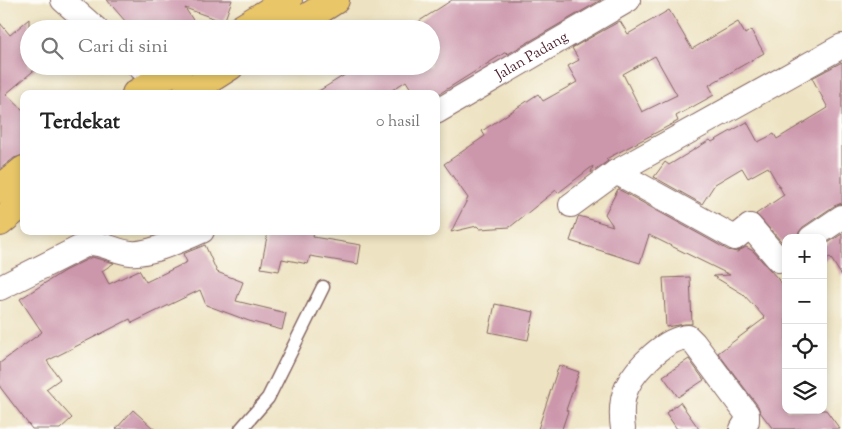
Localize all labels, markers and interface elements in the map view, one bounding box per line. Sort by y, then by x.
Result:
search box [20,20,440,75]
street label: Jalan Padang [491,27,572,86]
icon: search [38,34,66,62]
text: Cari di sini [78,34,168,61]
text: Terdekat [40,108,120,138]
text: 0 hasil [376,111,420,134]
map controls [782,234,827,414]
button: + [782,234,827,279]
button: − [782,279,827,324]
button: locate [782,324,827,369]
button: layers [782,369,827,414]

